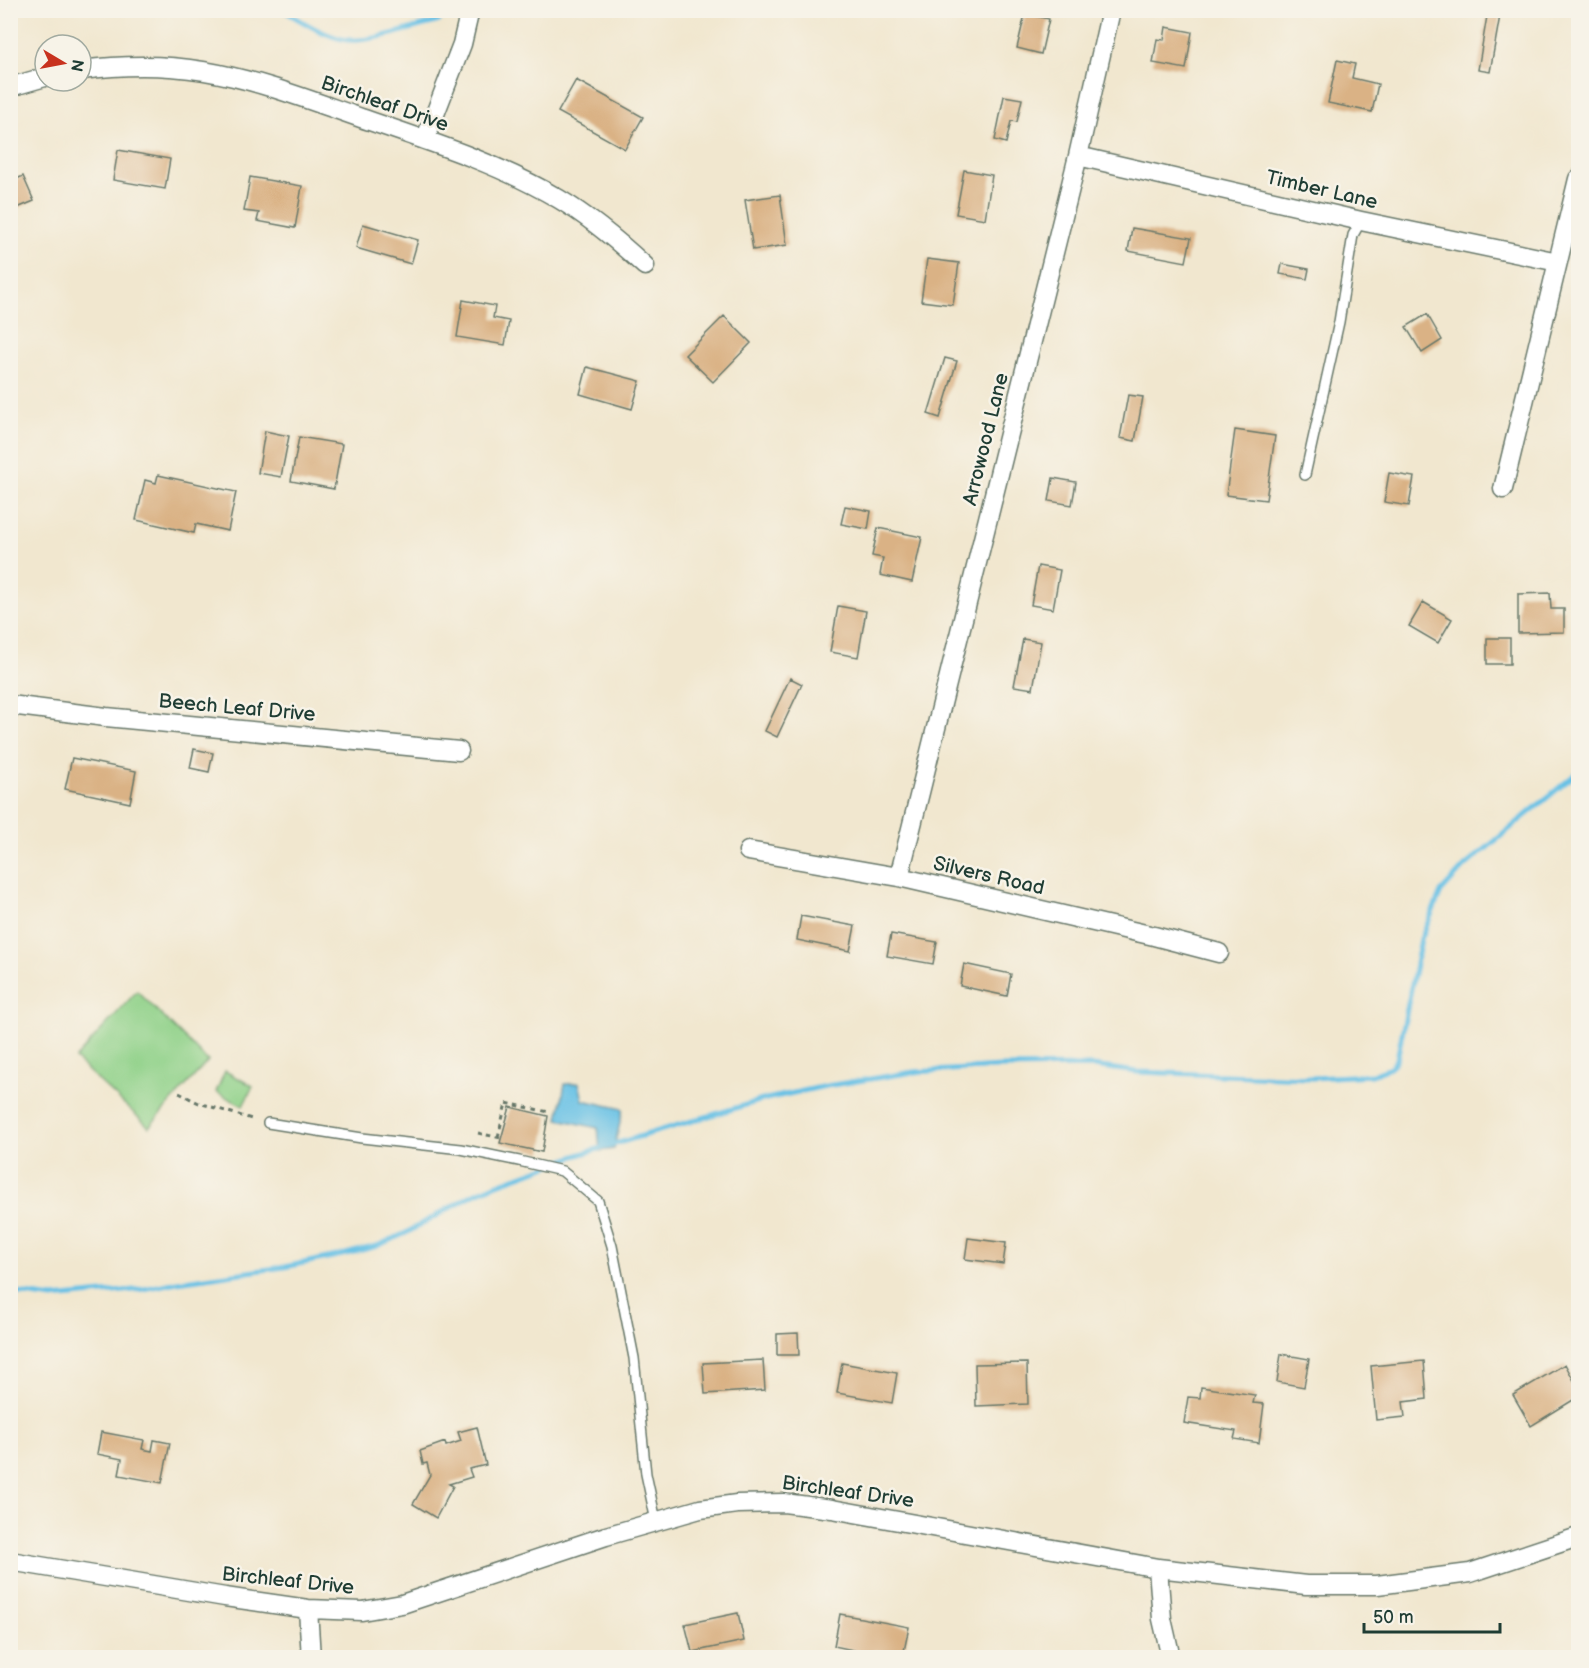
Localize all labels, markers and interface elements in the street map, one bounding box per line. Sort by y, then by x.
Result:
north arrow [33,33,93,93]
text: N [66,58,87,73]
street label: Birchleaf Drive [318,71,452,137]
street label: Timber Lane [1264,165,1380,214]
street label: Arrowood Lane [958,370,1014,508]
street label: Beech Leaf Drive [158,689,316,727]
street label: Silvers Road [931,852,1047,900]
street label: Birchleaf Drive [780,1471,916,1513]
street label: Birchleaf Drive [221,1562,355,1600]
scale bar [1364,1596,1500,1634]
text: 50 m [1373,1607,1414,1628]

